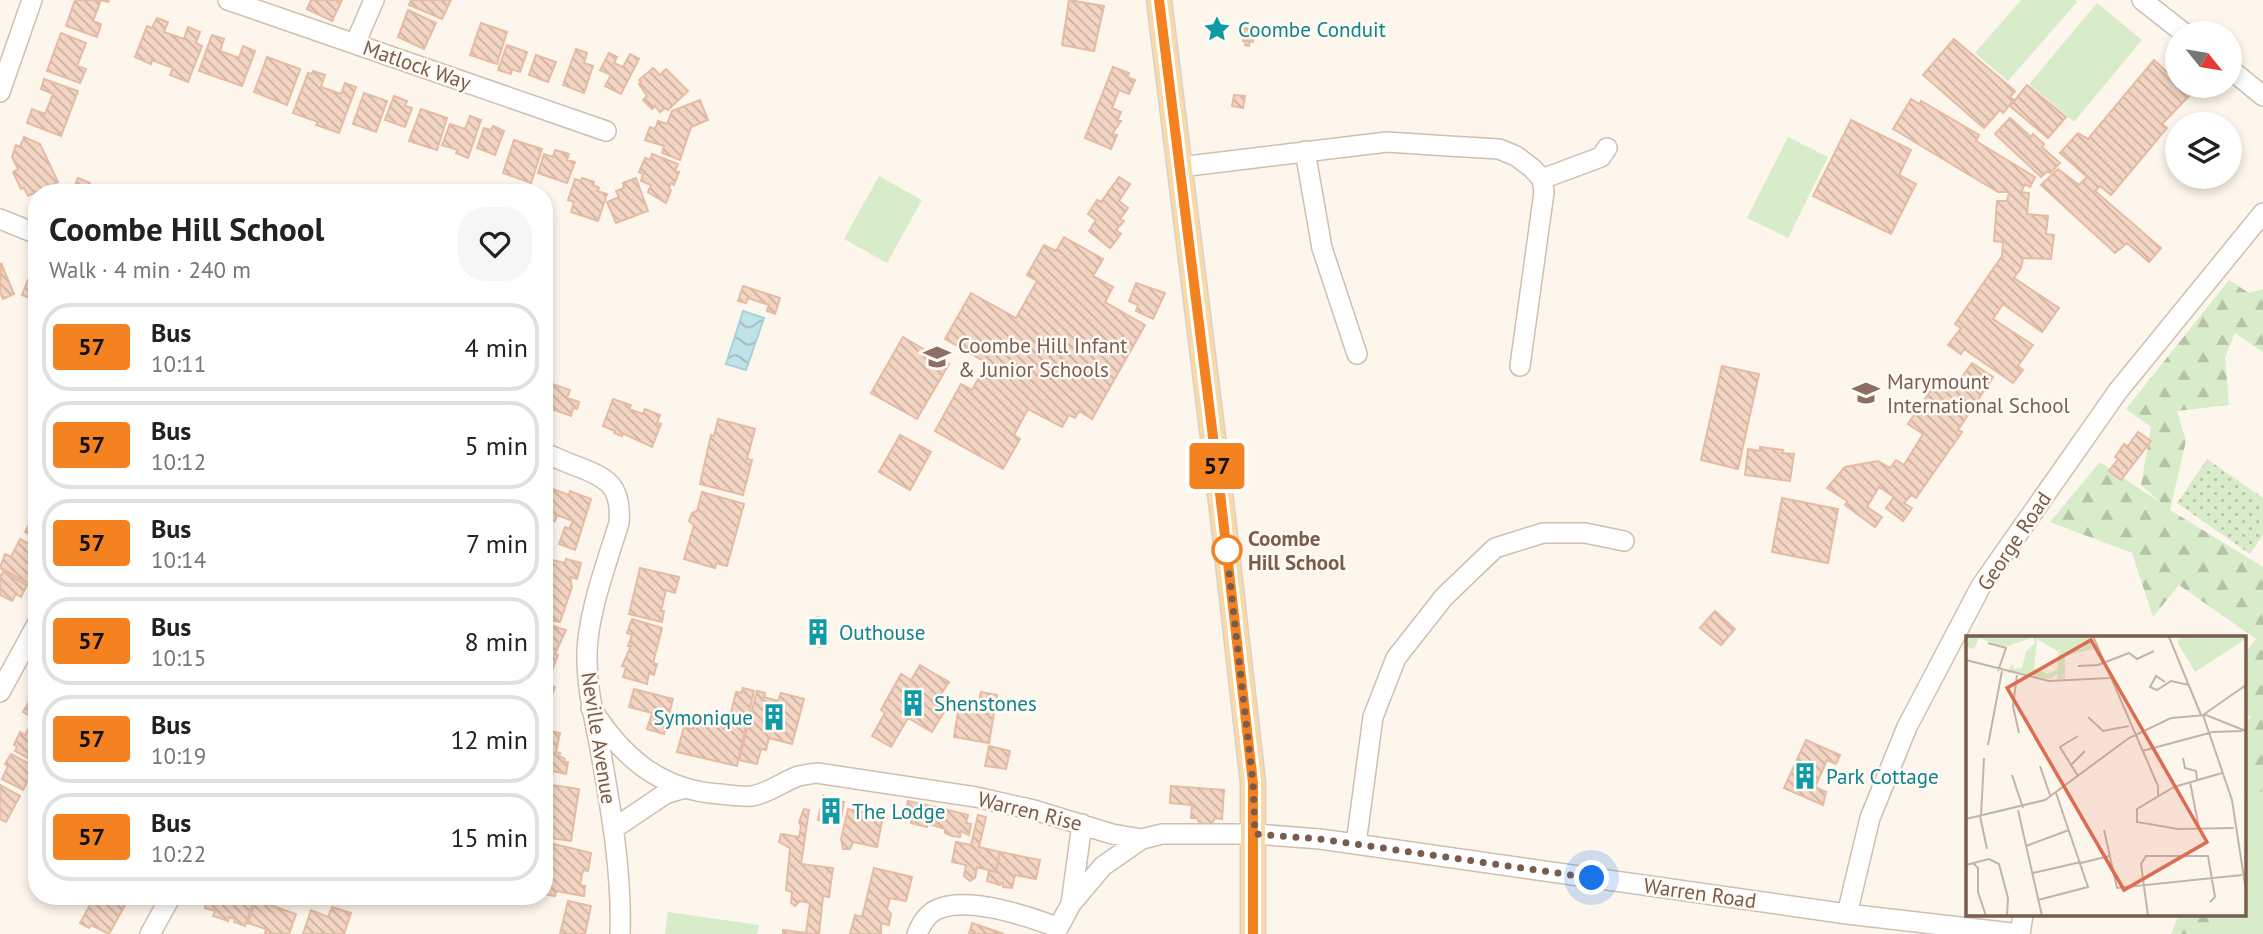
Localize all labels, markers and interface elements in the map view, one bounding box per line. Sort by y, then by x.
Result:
place icon: Coombe Conduit [1202,14,1232,44]
place label: Coombe Conduit [1238,16,1386,43]
north arrow [2165,21,2242,98]
map controls [2165,21,2242,189]
street label: Matlock Way [359,34,475,96]
button: layers [2165,112,2242,189]
text: Coombe Hill School [49,207,324,250]
button: heart [458,207,532,281]
text: Walk · 4 min · 240 m [49,255,251,284]
text: Bus [151,316,191,349]
text: 57 [78,331,105,362]
text: 4 min [465,331,528,364]
place label: Coombe Hill Infant & Junior Schools [958,332,1127,383]
school or university icon: Coombe Hill Infant & Junior Schools [922,342,952,372]
text: 10:11 [151,349,206,378]
place label: Marymount International School [1887,368,2070,419]
school or university icon: Marymount International School [1851,378,1881,408]
text: Bus [151,414,191,447]
text: 57 [78,429,105,460]
text: 5 min [465,429,528,462]
line badge: 57 [1186,443,1248,489]
text: 10:12 [151,447,206,476]
text: 57 [1203,450,1231,481]
street label: George Road [1971,486,2057,596]
text: Bus [151,512,191,545]
place label: Coombe Hill School [1248,525,1346,576]
text: 57 [78,527,105,558]
text: 7 min [466,527,528,560]
marker: Coombe Hill School [1212,535,1242,565]
text: 10:14 [151,545,206,574]
text: Bus [151,610,191,643]
building icon: Outhouse [803,617,833,647]
place label: Outhouse [839,619,925,646]
text: 57 [78,625,105,656]
text: 8 min [465,625,528,658]
inset map [1966,636,2246,916]
text: 10:15 [151,643,206,672]
street label: Neville Avenue [575,670,623,806]
building icon: Shenstones [898,688,928,718]
place label: Shenstones [934,690,1037,717]
building icon: Symonique [759,702,789,732]
place label: Symonique [653,704,753,731]
text: Bus [151,708,191,741]
text: 57 [78,723,105,754]
text: 12 min [450,723,528,756]
text: 10:19 [151,741,206,770]
building icon: Park Cottage [1790,761,1820,791]
place label: Park Cottage [1826,763,1939,790]
street label: Warren Rise [975,785,1085,837]
building icon: The Lodge [816,796,846,826]
place label: The Lodge [852,798,946,825]
text: Bus [151,806,191,839]
text: 57 [78,821,105,852]
text: 15 min [450,821,528,854]
text: 10:22 [151,839,206,868]
your location [1574,860,1609,895]
street label: Warren Road [1642,872,1758,914]

